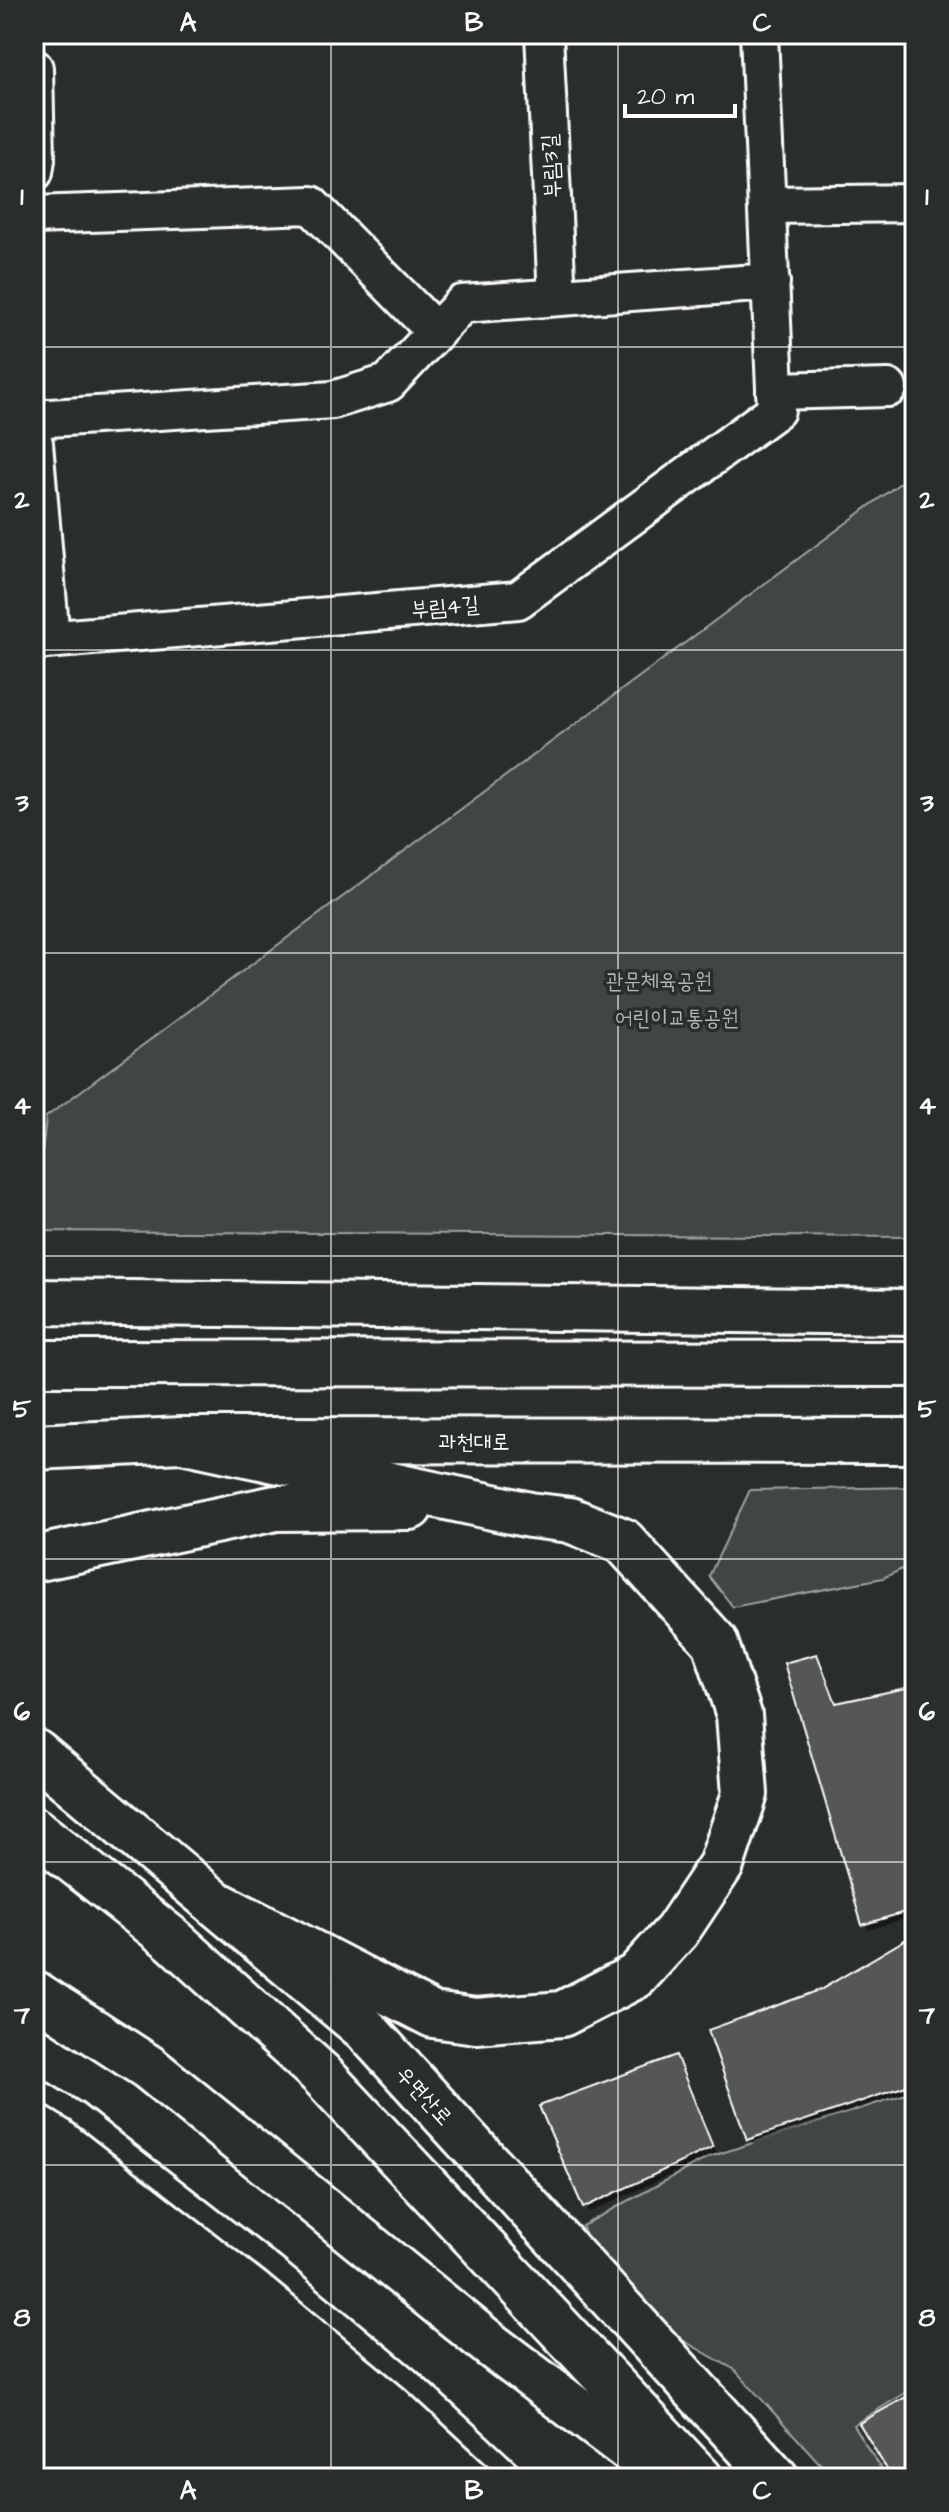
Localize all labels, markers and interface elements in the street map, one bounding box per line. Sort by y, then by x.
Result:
text: A [180,5,197,41]
text: B [465,5,484,41]
text: C [753,5,772,41]
scale bar [625,68,735,118]
text: 20 m [637,80,694,114]
street label: 부림3길 [534,133,569,199]
text: 1 [20,179,24,215]
text: 1 [925,179,929,215]
text: 2 [14,482,30,518]
text: 2 [919,482,935,518]
street label: 부림4길 [410,589,481,626]
text: 3 [14,785,29,821]
text: 3 [919,785,934,821]
park label: 관문체육공원 [606,966,712,997]
park label: 어린이교통공원 [615,1003,739,1034]
text: 4 [13,1088,31,1124]
text: 4 [918,1088,936,1124]
text: 5 [13,1391,32,1427]
text: 5 [918,1391,937,1427]
street label: 과천대로 [439,1427,509,1458]
text: 6 [14,1694,31,1730]
text: 6 [919,1694,936,1730]
text: 7 [13,1997,30,2033]
text: 7 [918,1997,935,2033]
street label: 우면산로 [389,2059,459,2133]
text: 8 [14,2300,31,2336]
text: 8 [919,2300,936,2336]
text: A [180,2473,197,2509]
text: B [465,2473,484,2509]
text: C [753,2473,772,2509]

